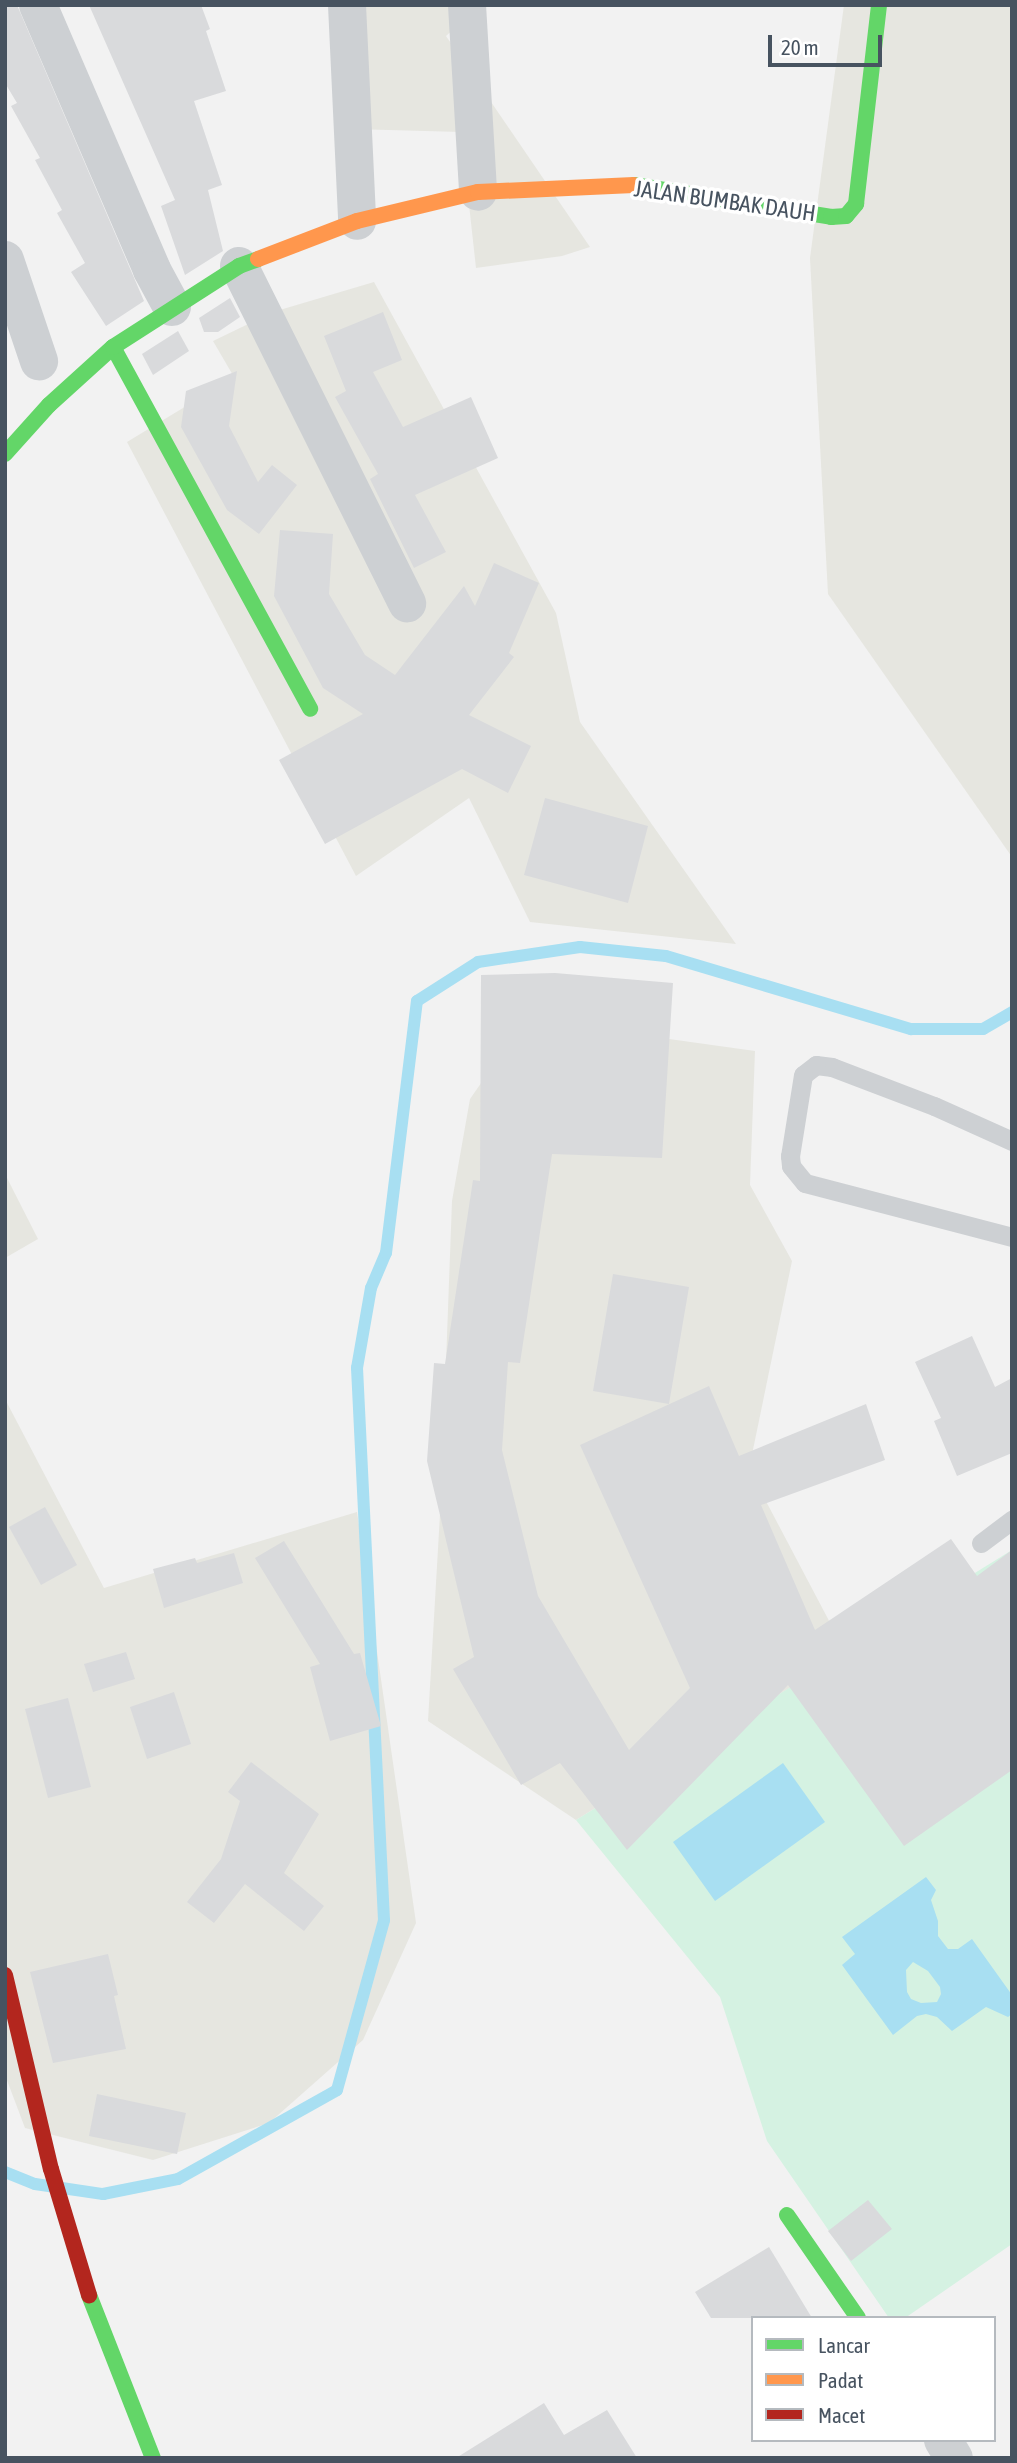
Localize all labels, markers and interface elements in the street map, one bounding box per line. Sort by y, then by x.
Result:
scale bar [772,21,886,65]
text: 20 m [781,35,819,59]
street label: JALAN BUMBAK DAUH [632,175,818,227]
legend [751,2316,996,2442]
text: Lancar [818,2333,870,2357]
text: Padat [818,2368,863,2392]
text: Macet [818,2403,865,2427]

